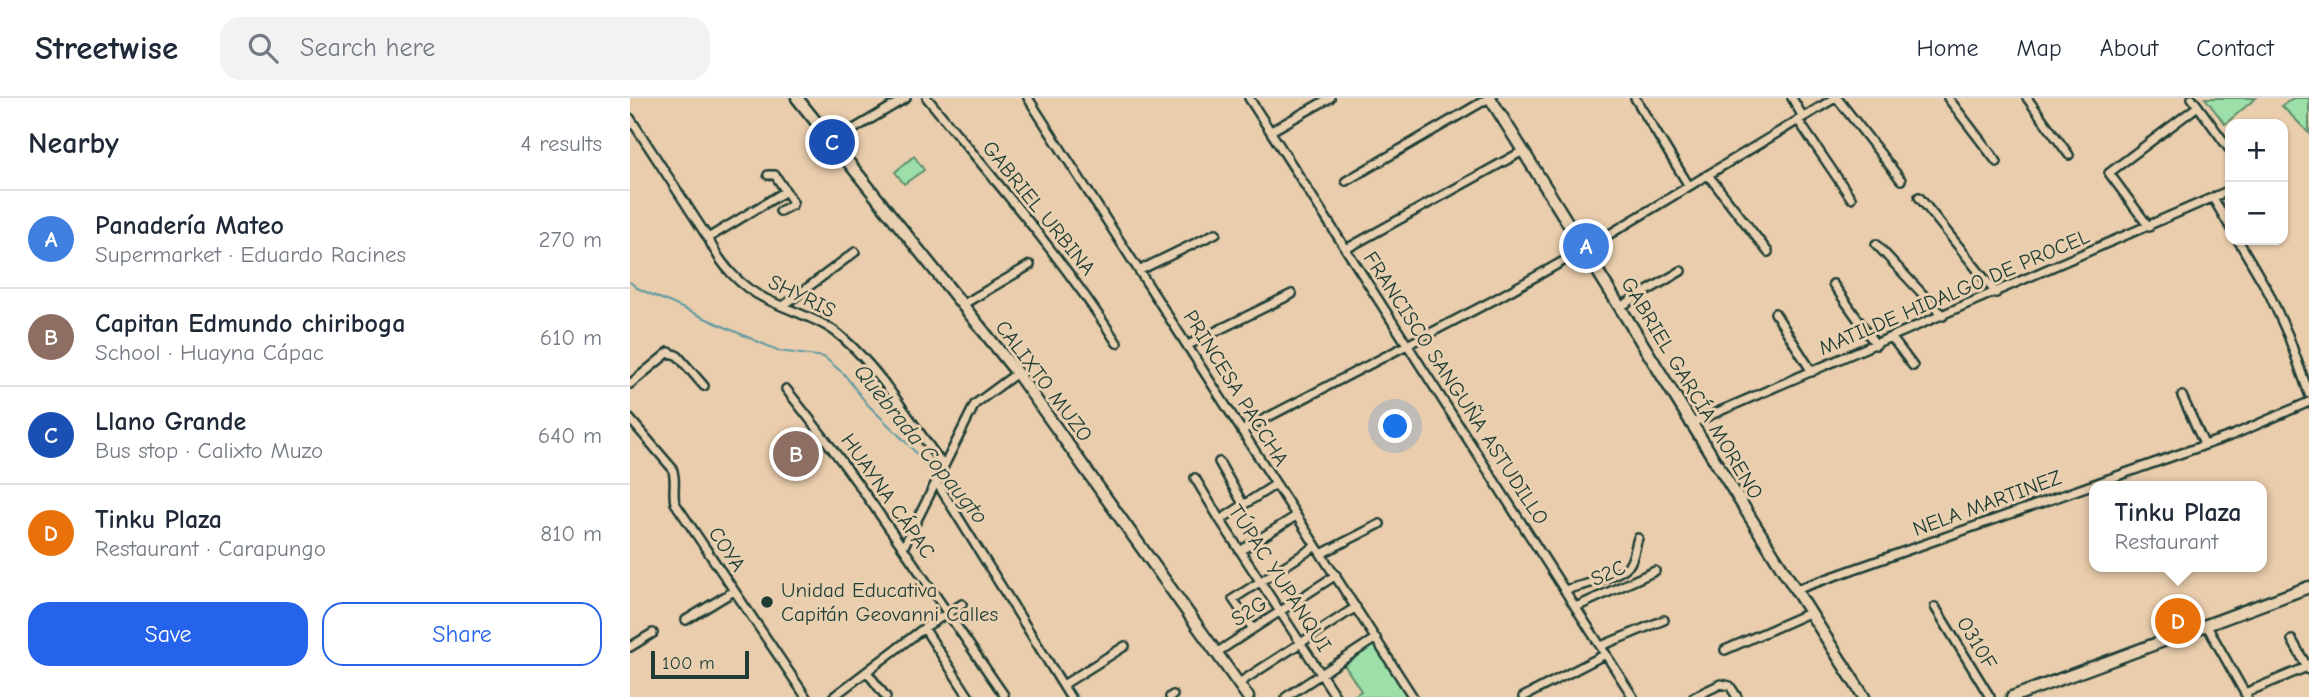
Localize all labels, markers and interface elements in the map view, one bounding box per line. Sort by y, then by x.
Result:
search box [220,17,710,80]
text: Streetwise [35,29,178,67]
icon: search [244,29,282,67]
text: Search here [300,33,435,63]
text: Home [1917,34,1978,62]
text: Map [2016,34,2062,62]
text: About [2100,34,2158,62]
text: Contact [2196,34,2274,62]
pin: C [809,116,855,168]
map controls [2225,119,2288,245]
button: + [2225,119,2288,182]
text: Nearby [28,126,119,161]
text: 4 results [520,130,602,157]
street label: GABRIEL URBINA [978,136,1100,280]
button: − [2225,182,2288,245]
text: Panadería Mateo [95,211,284,241]
pin: A [1563,220,1609,272]
street label: MATILDE HIDALGO DE PROCEL [1815,224,2093,360]
text: A [45,226,57,253]
text: 270 m [538,226,602,253]
text: Supermarket · Eduardo Racines [95,241,406,268]
street label: FRANCISCO SANGUÑA ASTUDILLO [1359,247,1553,529]
street label: SHYRIS [765,270,839,322]
street label: GABRIEL GARCÍA MORENO [1616,273,1768,503]
street label: PRINCESA PACCHA [1178,306,1294,470]
text: Capitan Edmundo chiriboga [95,309,405,339]
street label: CALIXTO MUZO [991,316,1097,446]
text: B [44,324,58,351]
text: 610 m [540,324,602,351]
text: School · Huayna Cápac [95,339,324,366]
water label: Quebrada Copaugto [848,359,994,529]
text: Llano Grande [95,407,246,437]
your location [1378,409,1412,443]
text: C [44,422,58,449]
text: 640 m [538,422,602,449]
pin: B [773,428,819,480]
street label: HUAYNA CÁPAC [836,429,940,563]
text: Bus stop · Calixto Muzo [95,437,323,464]
street label: NELA MARTINEZ [1909,465,2065,541]
popup [2089,481,2267,572]
text: Tinku Plaza [2114,498,2242,528]
street label: TÚPAC YUPANQUI [1224,500,1336,656]
text: Tinku Plaza [95,505,222,535]
text: D [44,520,58,547]
text: 810 m [540,520,602,547]
street label: COYA [704,522,750,576]
text: Restaurant [2114,528,2218,555]
text: Restaurant · Carapungo [95,535,326,562]
street label: S2C [1587,555,1629,591]
place label: Unidad Educativa Capitán Geovanni Calles [781,578,998,626]
street label: S2G [1227,591,1271,631]
marker: Unidad Educativa Capitán Geovanni Calles [759,594,775,610]
pin: D [2155,595,2201,647]
button: Save [28,602,308,666]
button: Share [322,602,602,666]
street label: O310F [1952,612,2002,674]
scale bar [651,648,749,680]
text: 100 m [662,652,715,674]

